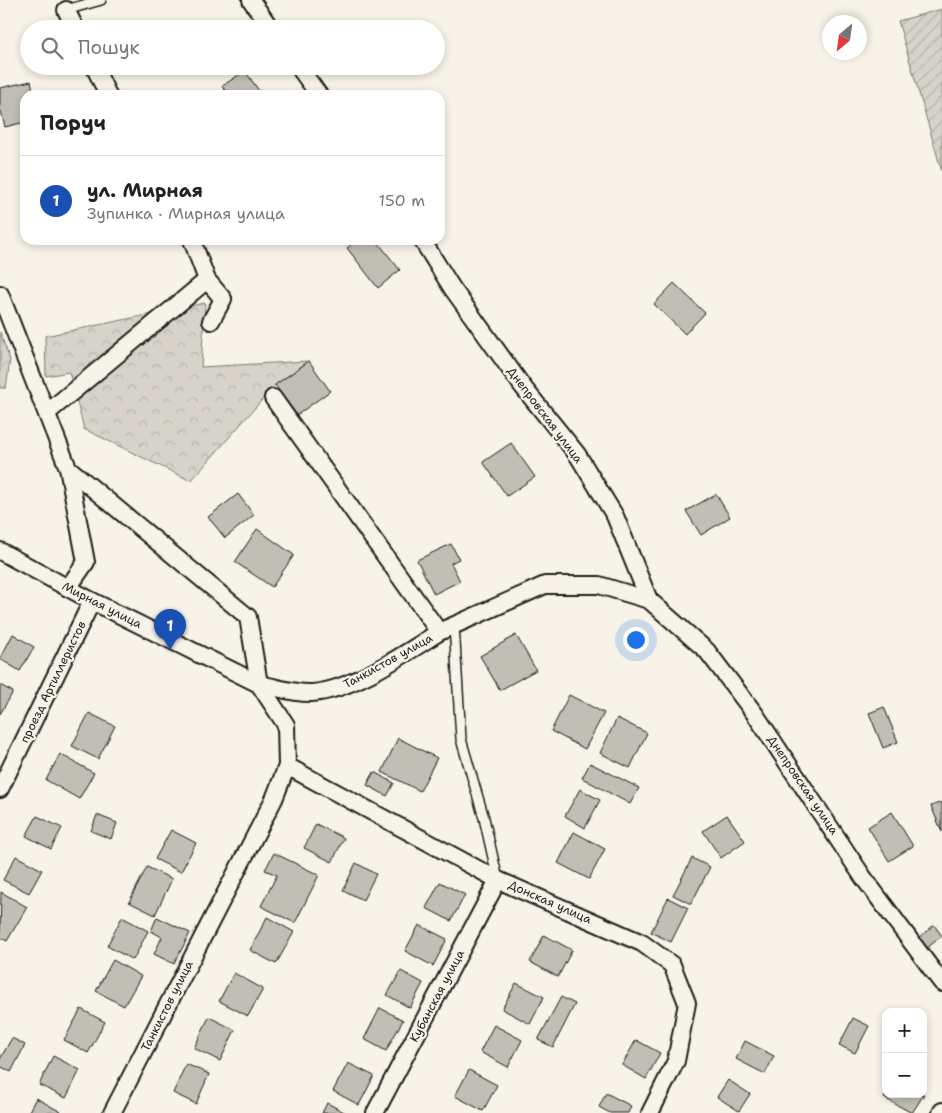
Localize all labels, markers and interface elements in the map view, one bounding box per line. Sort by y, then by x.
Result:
north arrow [822,15,867,60]
search box [20,20,445,75]
icon: search [38,34,66,62]
text: Пошук [78,35,140,60]
text: Поруч [40,109,106,137]
text: ул. Мирная [87,178,203,203]
text: 1 [52,190,60,211]
text: 150 m [378,190,425,211]
text: Зупинка · Мирная улица [87,203,285,224]
street label: Днепровская улица [504,364,587,467]
street label: Мирная улица [59,578,145,632]
pin: 1 [154,609,186,650]
street label: проезд Артиллеристов [16,618,90,746]
your location [623,627,649,653]
street label: Танкистов улица [340,630,436,692]
street label: Днепровская улица [764,732,843,838]
street label: Донская улица [506,877,595,928]
street label: Кубанская улица [406,947,468,1045]
street label: Танкистов улица [137,957,197,1054]
map controls [882,1008,927,1098]
button: + [882,1008,927,1053]
button: − [882,1053,927,1098]

